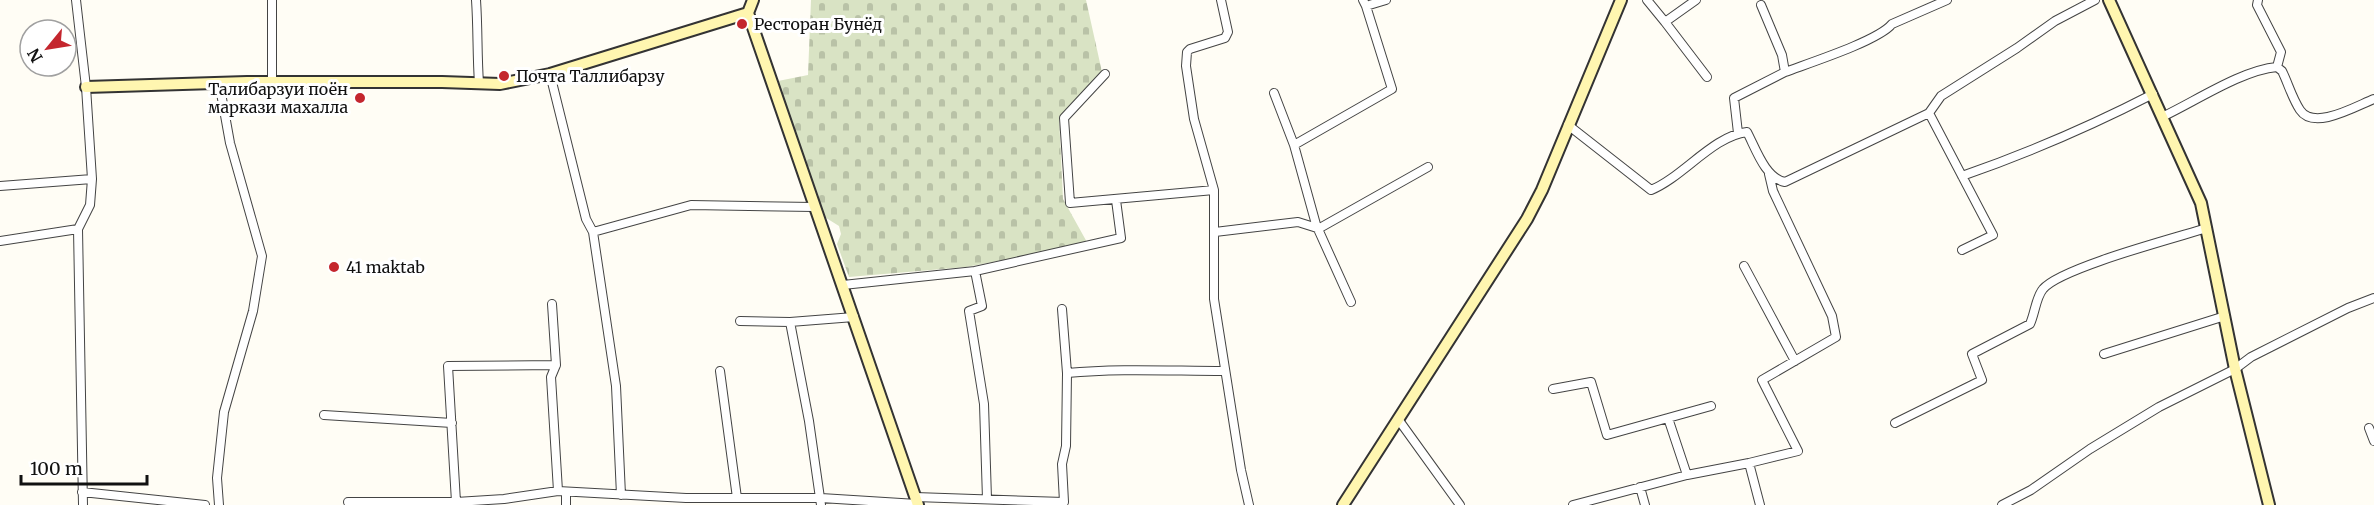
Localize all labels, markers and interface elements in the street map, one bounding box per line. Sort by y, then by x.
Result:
place label: Ресторан Бунёд [754,14,882,34]
marker: Ресторан Бунёд [735,17,749,31]
north arrow [18,18,78,78]
text: N [23,45,47,66]
place label: Почта Таллибарзу [516,66,665,86]
marker: Почта Таллибарзу [497,69,511,83]
place label: Талибарзуи поён маркази махалла [208,79,348,117]
marker: Талибарзуи поён маркази махалла [353,91,367,105]
place label: 41 maktab [346,257,425,277]
marker: 41 maktab [327,260,341,274]
scale bar [21,448,147,486]
text: 100 m [30,457,83,480]

